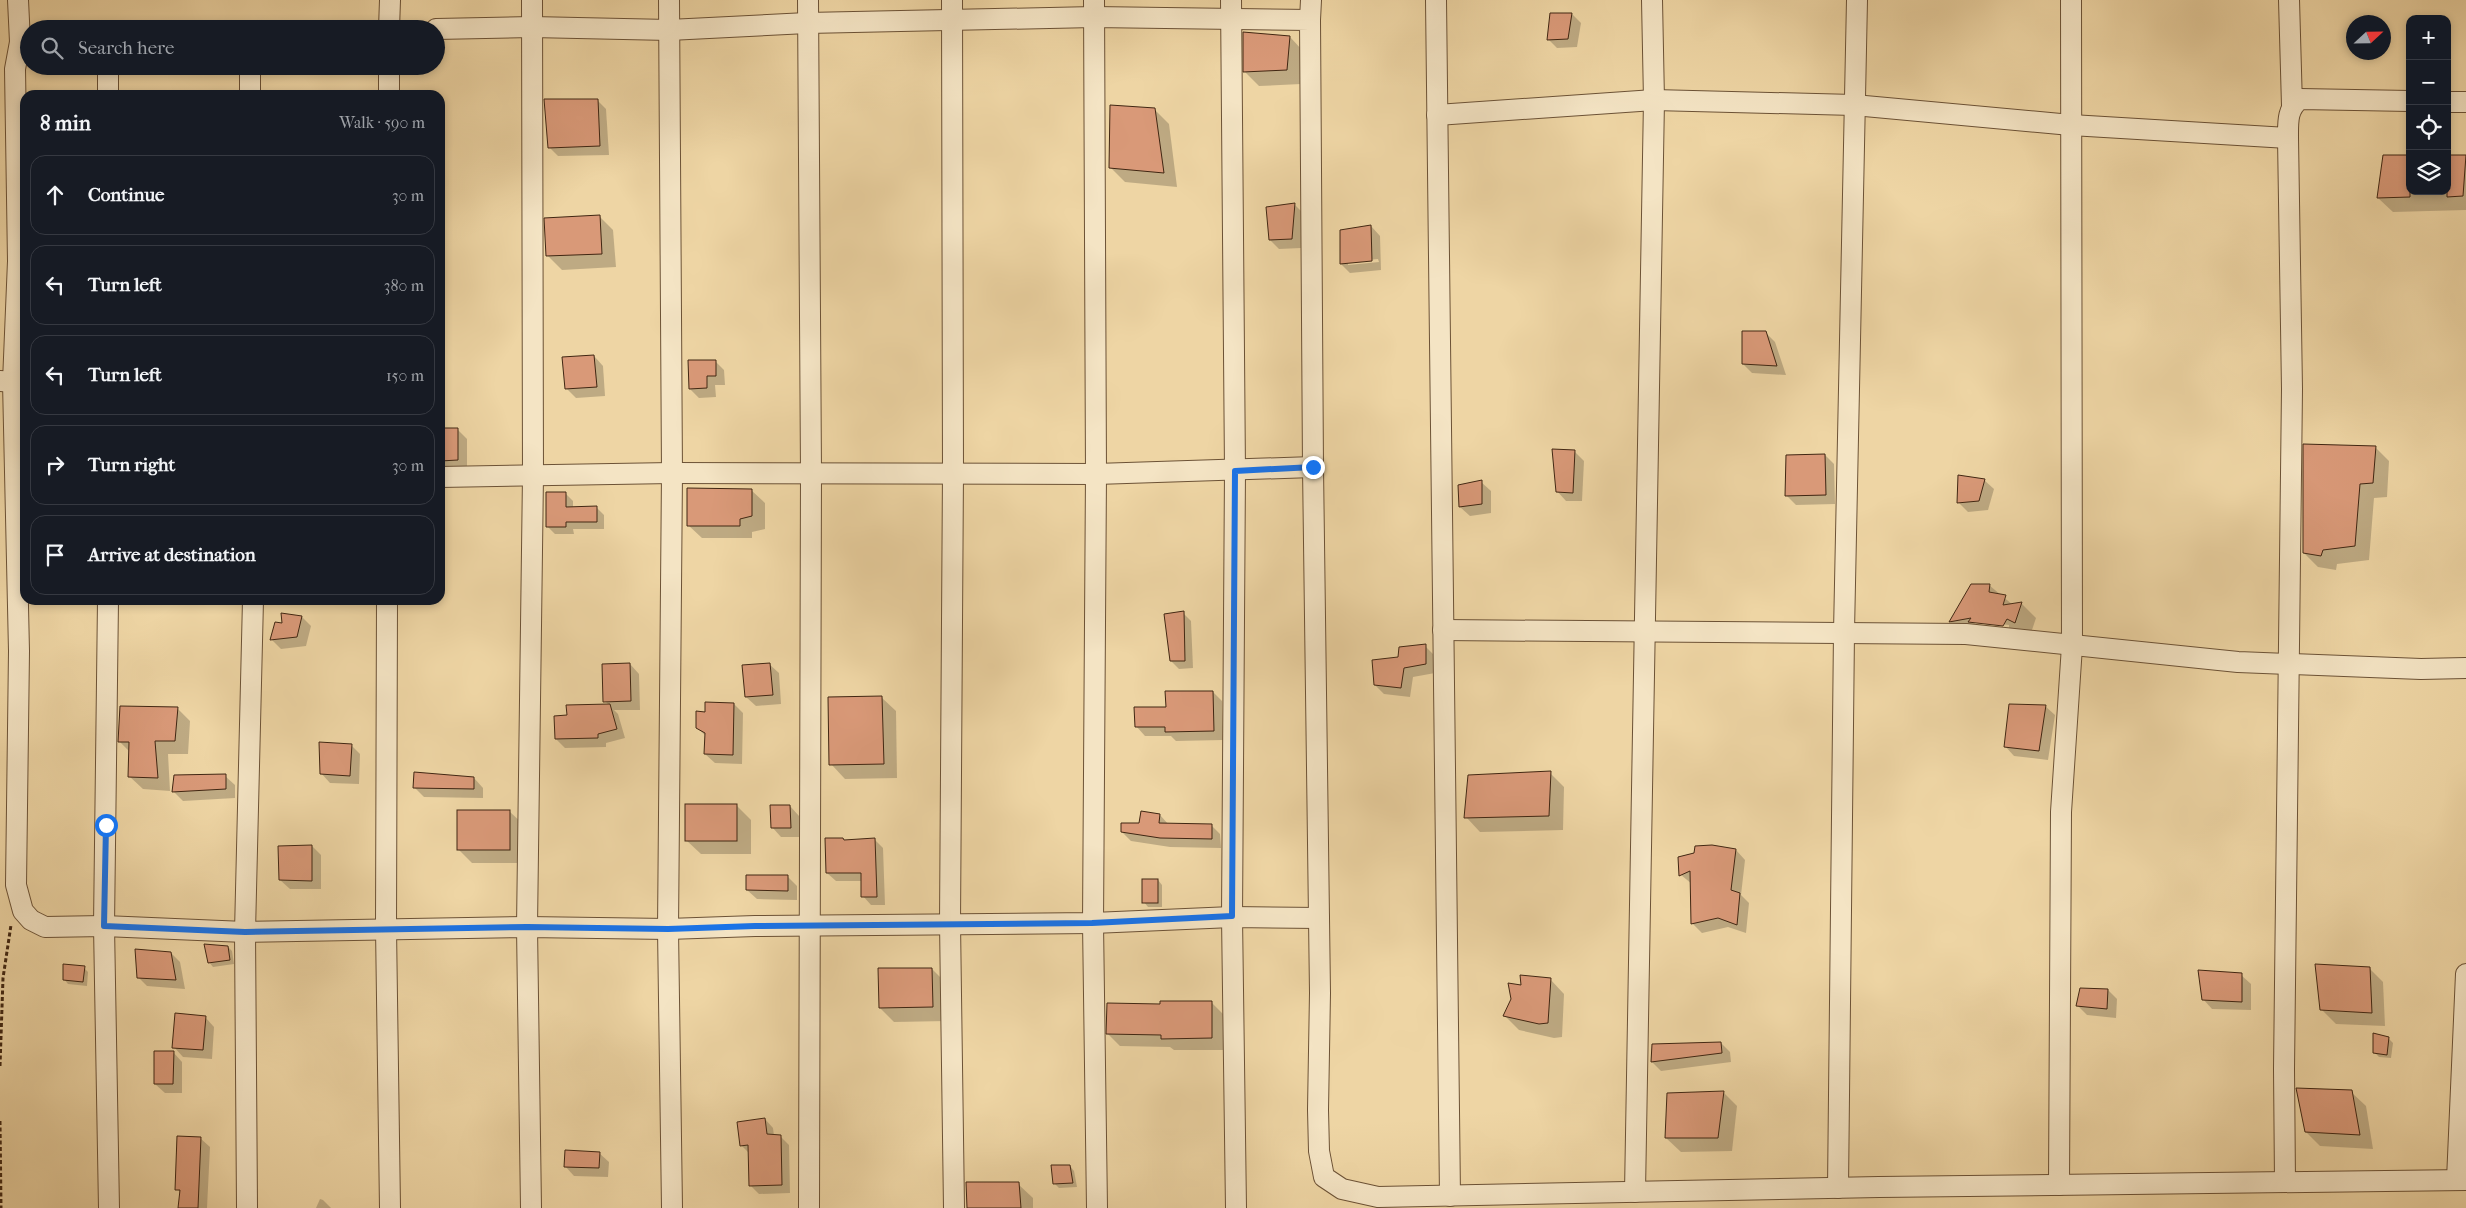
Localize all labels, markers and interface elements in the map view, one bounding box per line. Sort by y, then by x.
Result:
north arrow [2346,15,2391,60]
map controls [2406,15,2451,195]
button: + [2406,15,2451,60]
search box [20,20,445,75]
icon: search [38,34,66,62]
text: Search here [78,37,174,59]
button: − [2406,60,2451,105]
button: locate [2406,105,2451,150]
text: 8 min [40,111,91,135]
text: Walk · 590 m [339,113,425,132]
button: layers [2406,150,2451,195]
icon: ahead [41,181,69,209]
text: Continue [88,184,164,206]
text: 30 m [392,186,424,205]
icon: left [41,271,69,299]
text: Turn left [88,274,162,296]
text: 380 m [384,276,424,295]
icon: left [41,361,69,389]
text: Turn left [88,364,162,386]
text: 150 m [386,366,424,385]
icon: right [41,451,69,479]
text: Turn right [88,454,175,476]
text: 30 m [392,456,424,475]
route end [1302,456,1325,479]
icon: arrive [41,541,69,569]
text: Arrive at destination [88,544,256,566]
route start [95,814,118,837]

